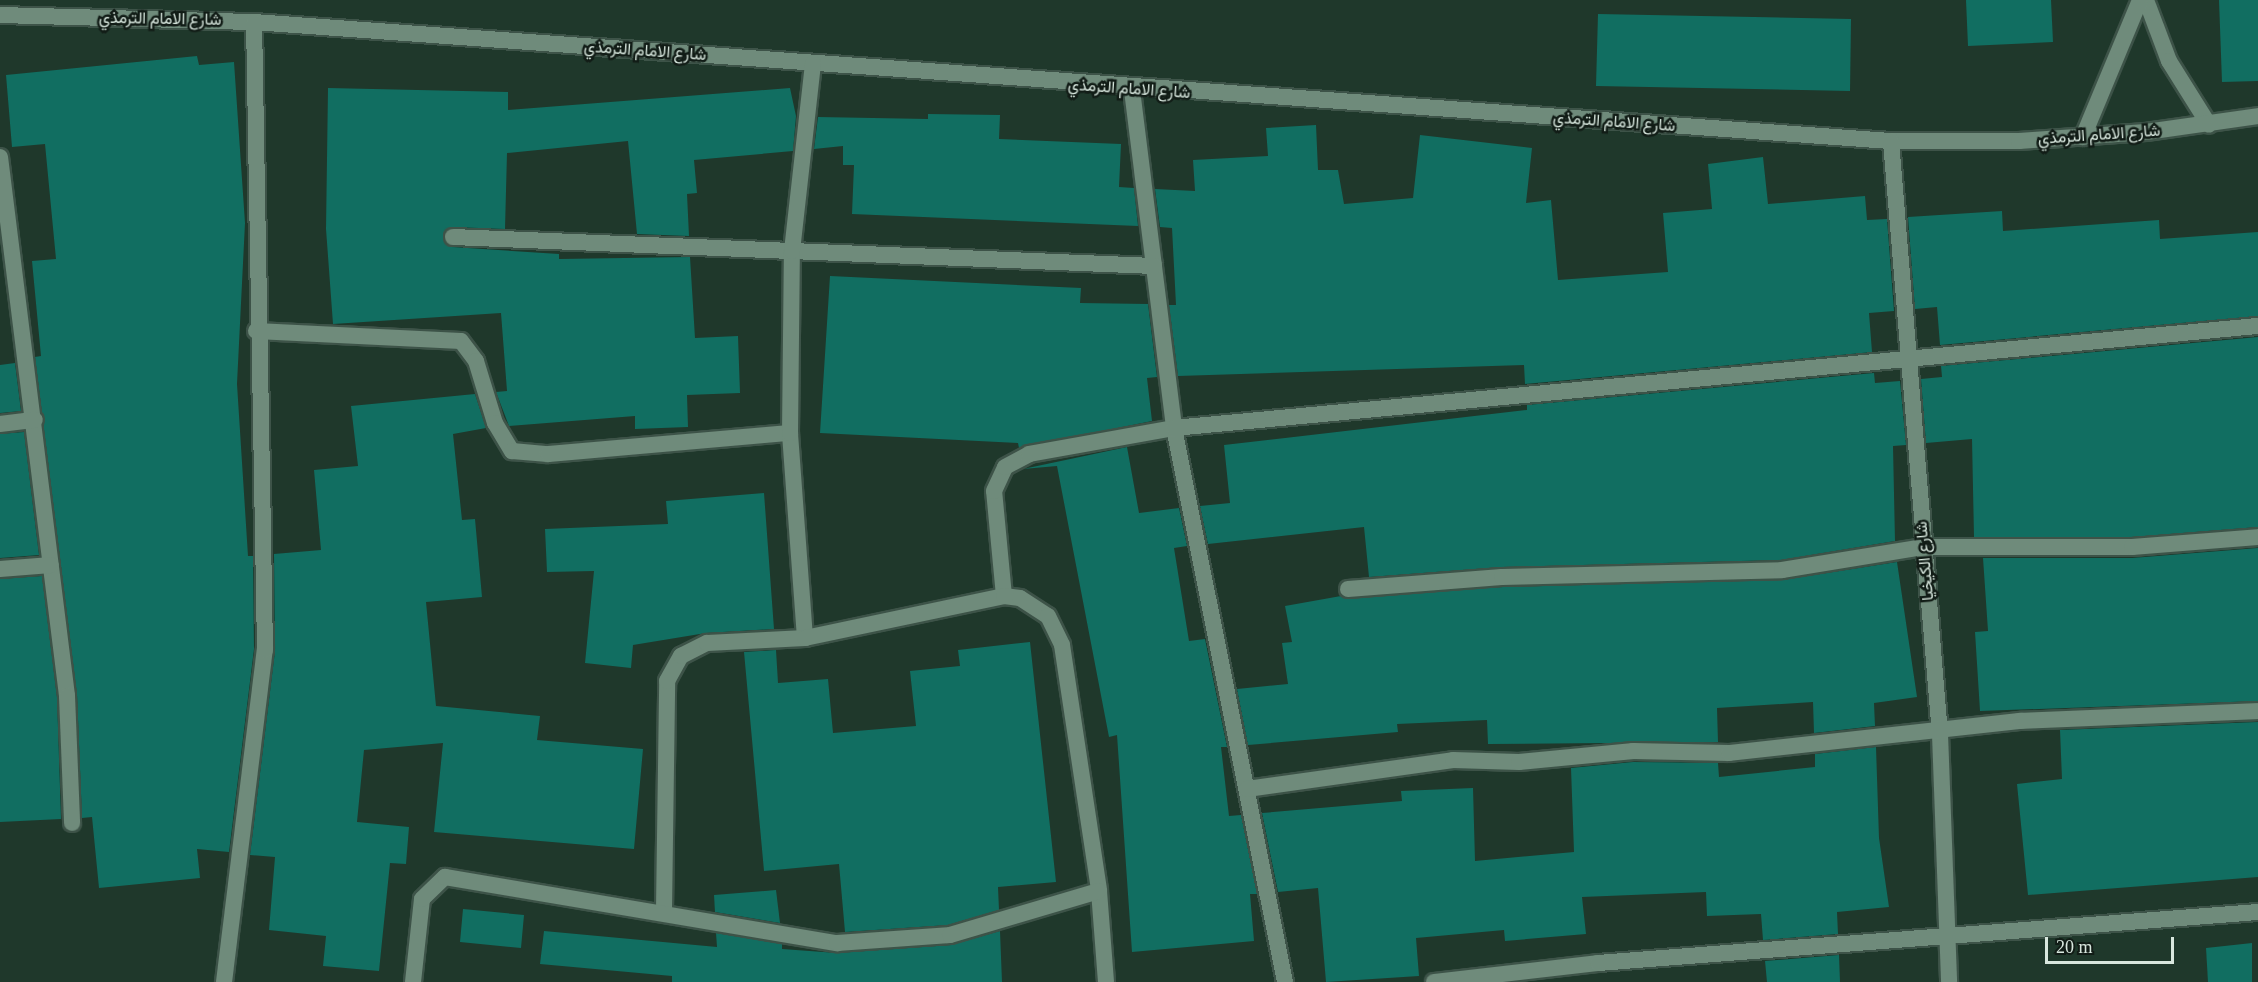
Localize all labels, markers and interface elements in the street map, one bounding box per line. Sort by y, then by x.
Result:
street label: شارع الامام الترمذي [99,8,221,30]
street label: شارع الامام الترمذي [583,37,707,65]
street label: شارع الامام الترمذي [1067,75,1191,103]
street label: شارع الامام الترمذي [1552,108,1676,136]
street label: شارع الامام الترمذي [2037,121,2161,149]
street label: شارع الكيخيا [1912,521,1938,601]
scale bar [2048,925,2177,963]
text: 20 m [2056,937,2093,957]

